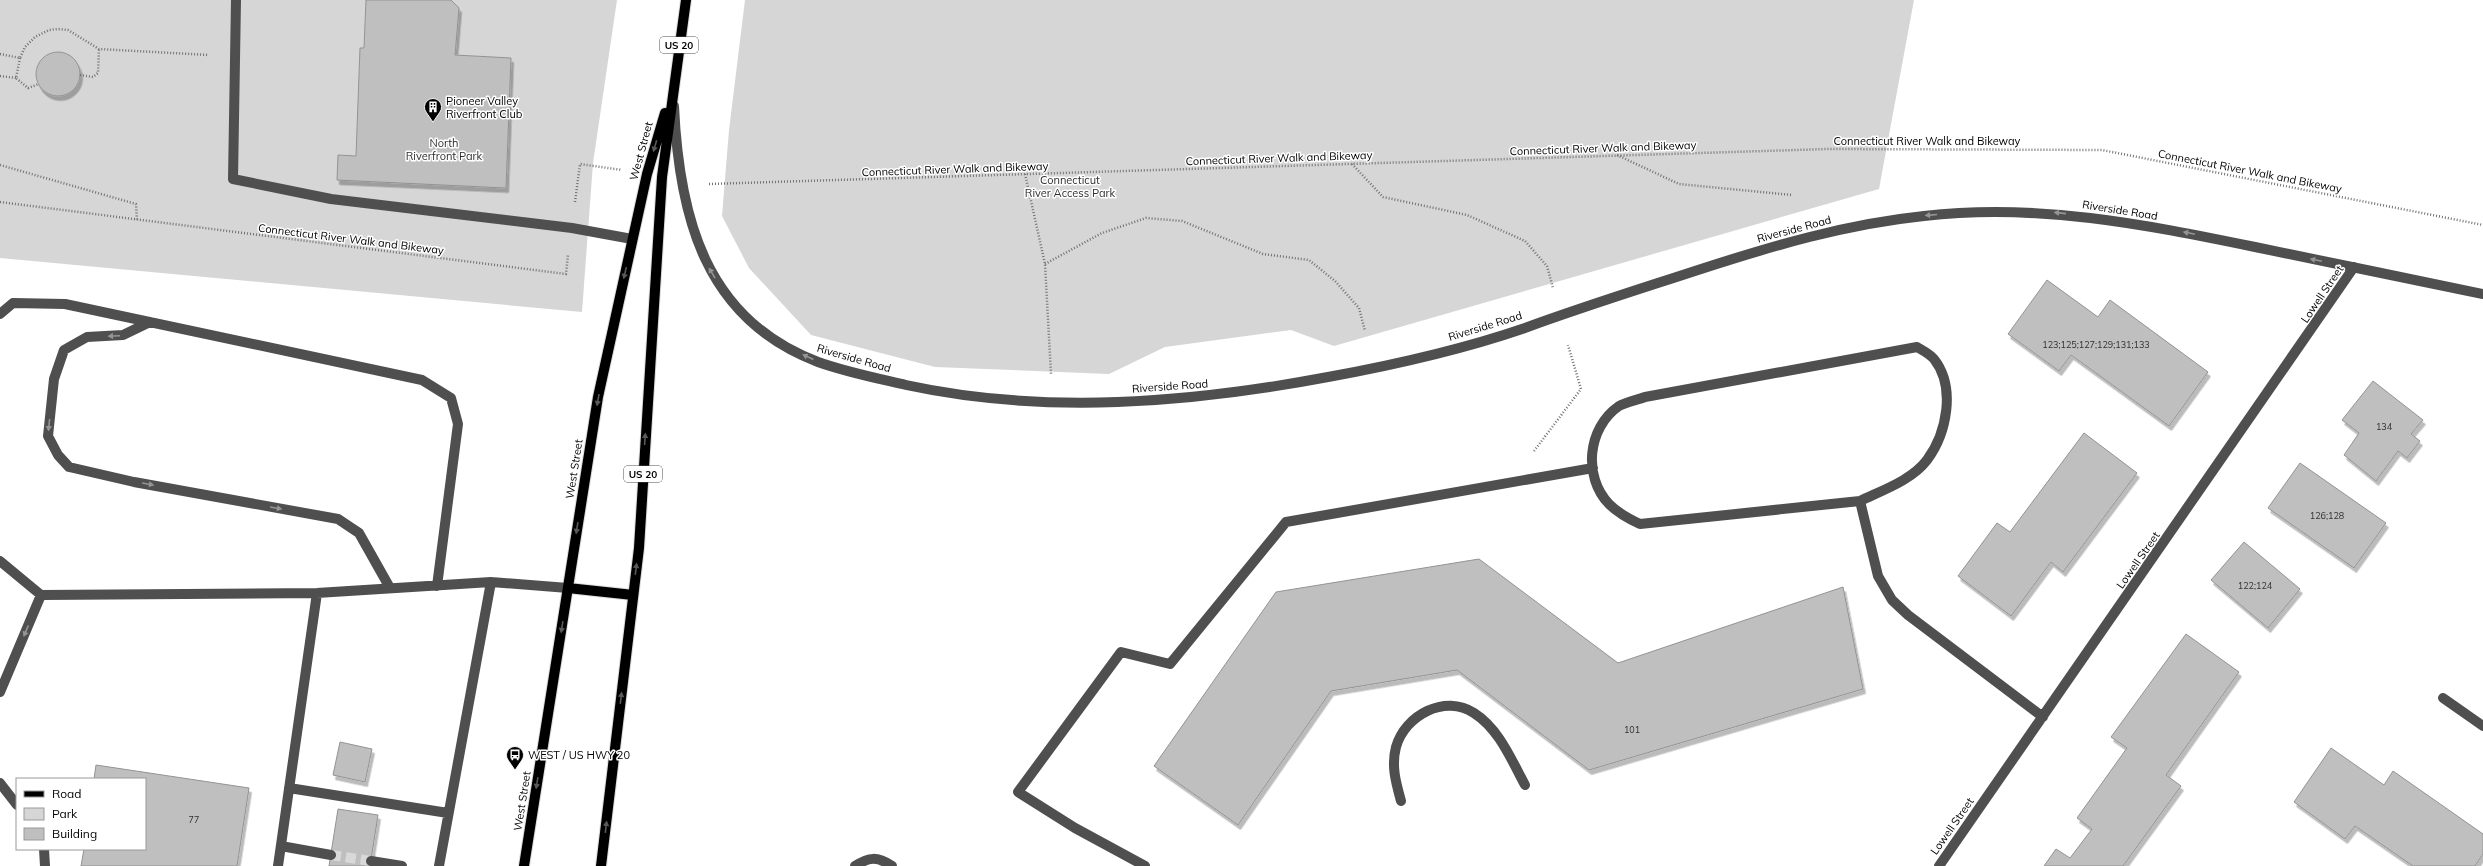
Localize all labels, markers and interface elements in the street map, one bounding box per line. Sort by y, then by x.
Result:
road number: US 20 [660,37,698,53]
place label: Pioneer Valley Riverfront Club [446,94,523,121]
building icon: Pioneer Valley Riverfront Club [423,97,443,122]
street label: West Street [626,120,656,182]
street label: Connecticut River Walk and Bikeway [1834,134,2021,148]
park label: North Riverfront Park [406,136,483,163]
street label: Connecticut River Walk and Bikeway [1509,138,1697,158]
one-way arrow [652,140,658,152]
street label: Connecticut River Walk and Bikeway [2157,146,2343,196]
street label: Connecticut River Walk and Bikeway [1185,148,1373,168]
street label: Connecticut River Walk and Bikeway [861,159,1049,179]
park label: Connecticut River Access Park [1025,173,1116,200]
street label: Riverside Road [2081,197,2159,223]
one-way arrow [2054,210,2066,217]
street label: Riverside Road [1755,212,1833,246]
one-way arrow [1925,212,1937,218]
street label: Connecticut River Walk and Bikeway [257,221,445,257]
one-way arrow [2183,230,2195,236]
one-way arrow [2310,256,2322,262]
street label: Lowell Street [2298,263,2346,325]
one-way arrow [621,266,627,279]
one-way arrow [708,268,716,278]
street label: Riverside Road [1446,308,1524,344]
one-way arrow [108,332,120,339]
house number: 123;125;127;129;131;133 [2042,339,2150,350]
street label: Riverside Road [815,341,893,375]
one-way arrow [802,354,813,360]
street label: Riverside Road [1131,376,1209,396]
one-way arrow [595,394,601,406]
one-way arrow [46,419,52,431]
house number: 134 [2376,421,2393,432]
one-way arrow [642,433,649,445]
street label: West Street [562,438,586,500]
road number: US 20 [624,466,662,482]
one-way arrow [142,482,154,488]
one-way arrow [270,505,282,511]
house number: 126;128 [2310,510,2344,521]
one-way arrow [574,522,580,534]
street label: Lowell Street [2113,529,2163,591]
one-way arrow [633,563,639,575]
house number: 122;124 [2238,580,2273,591]
one-way arrow [559,620,565,633]
one-way arrow [23,625,29,636]
one-way arrow [618,692,624,704]
house number: 101 [1624,724,1640,735]
bus stop icon: WEST / US HWY 20 [505,745,525,770]
place label: WEST / US HWY 20 [528,748,630,762]
street label: West Street [510,770,534,832]
one-way arrow [534,776,540,789]
legend [16,778,146,850]
text: Road [52,786,81,801]
street label: Lowell Street [1927,795,1977,857]
text: Park [52,806,78,821]
house number: 77 [189,814,199,825]
one-way arrow [603,821,609,833]
text: Building [52,826,97,841]

